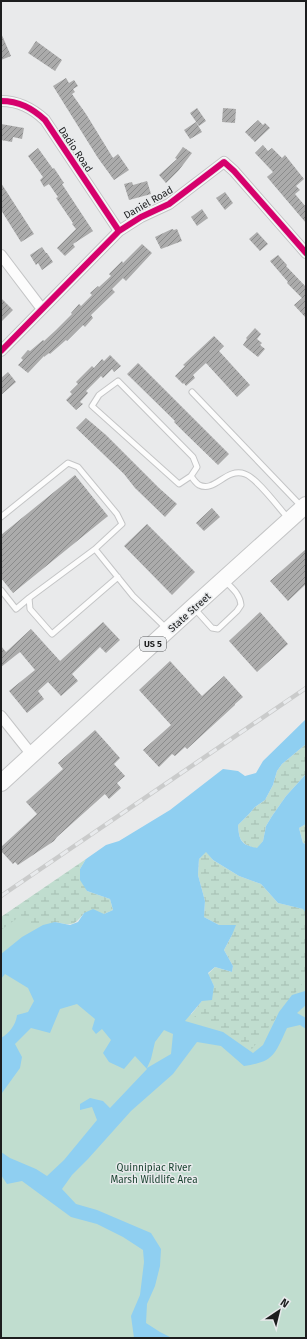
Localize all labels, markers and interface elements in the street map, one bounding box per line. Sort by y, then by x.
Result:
street label: Dadio Road [56,125,95,175]
street label: Daniel Road [122,184,175,222]
street label: State Street [166,590,214,635]
road number: US 5 [140,637,166,651]
park label: Quinnipiac River Marsh Wildlife Area [110,1162,198,1186]
north arrow [259,1291,299,1331]
text: N [278,1296,291,1311]

